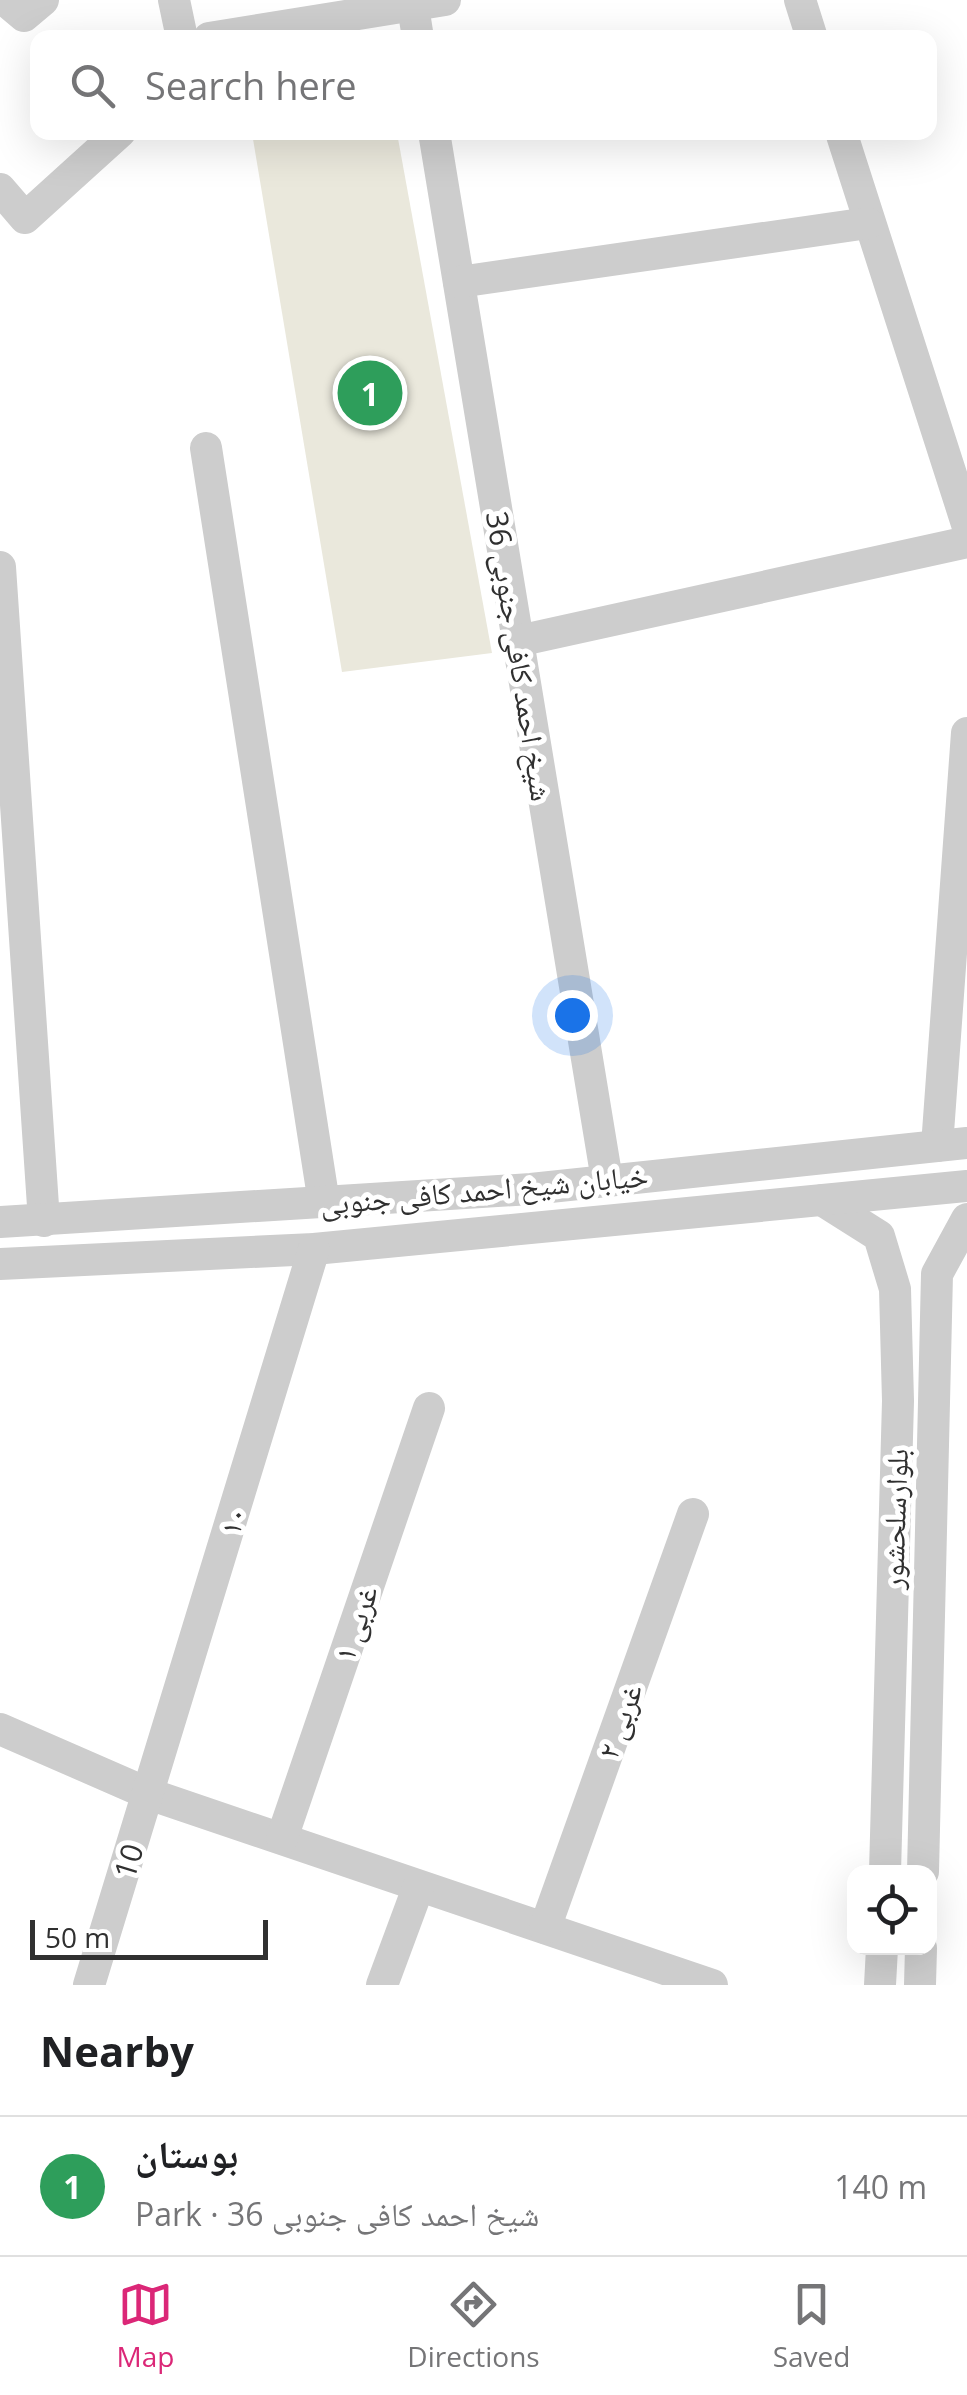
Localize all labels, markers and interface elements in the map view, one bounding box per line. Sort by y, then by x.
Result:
search box [30,30,937,140]
icon: search [65,58,120,113]
text: Search here [145,59,357,111]
pin: 1 [338,356,402,430]
street label: شیخ احمد کافی جنوبی 36 [477,508,563,804]
your location [547,990,598,1041]
street label: خیابان شیخ احمد کافی جنوبی [318,1154,650,1224]
street label: بلوارسلحشور [871,1448,917,1591]
street label: ۱۰ [208,1502,256,1540]
street label: ۱ غربی [323,1580,387,1666]
street label: ۲ غربی [586,1678,652,1764]
street label: 10 [103,1839,153,1883]
map controls [847,1865,937,1955]
button: locate [847,1865,937,1955]
scale bar [30,1915,268,1960]
text: 50 m [45,1918,110,1956]
text: Nearby [40,2022,194,2079]
text: بوستان [135,2127,238,2179]
text: 1 [63,2165,82,2208]
text: 140 m [834,2165,927,2208]
text: Park · شیخ احمد کافی جنوبی 36 [135,2192,539,2235]
tab: Map [116,2277,174,2375]
tab: Directions [407,2277,540,2375]
tab: Saved [773,2277,850,2375]

